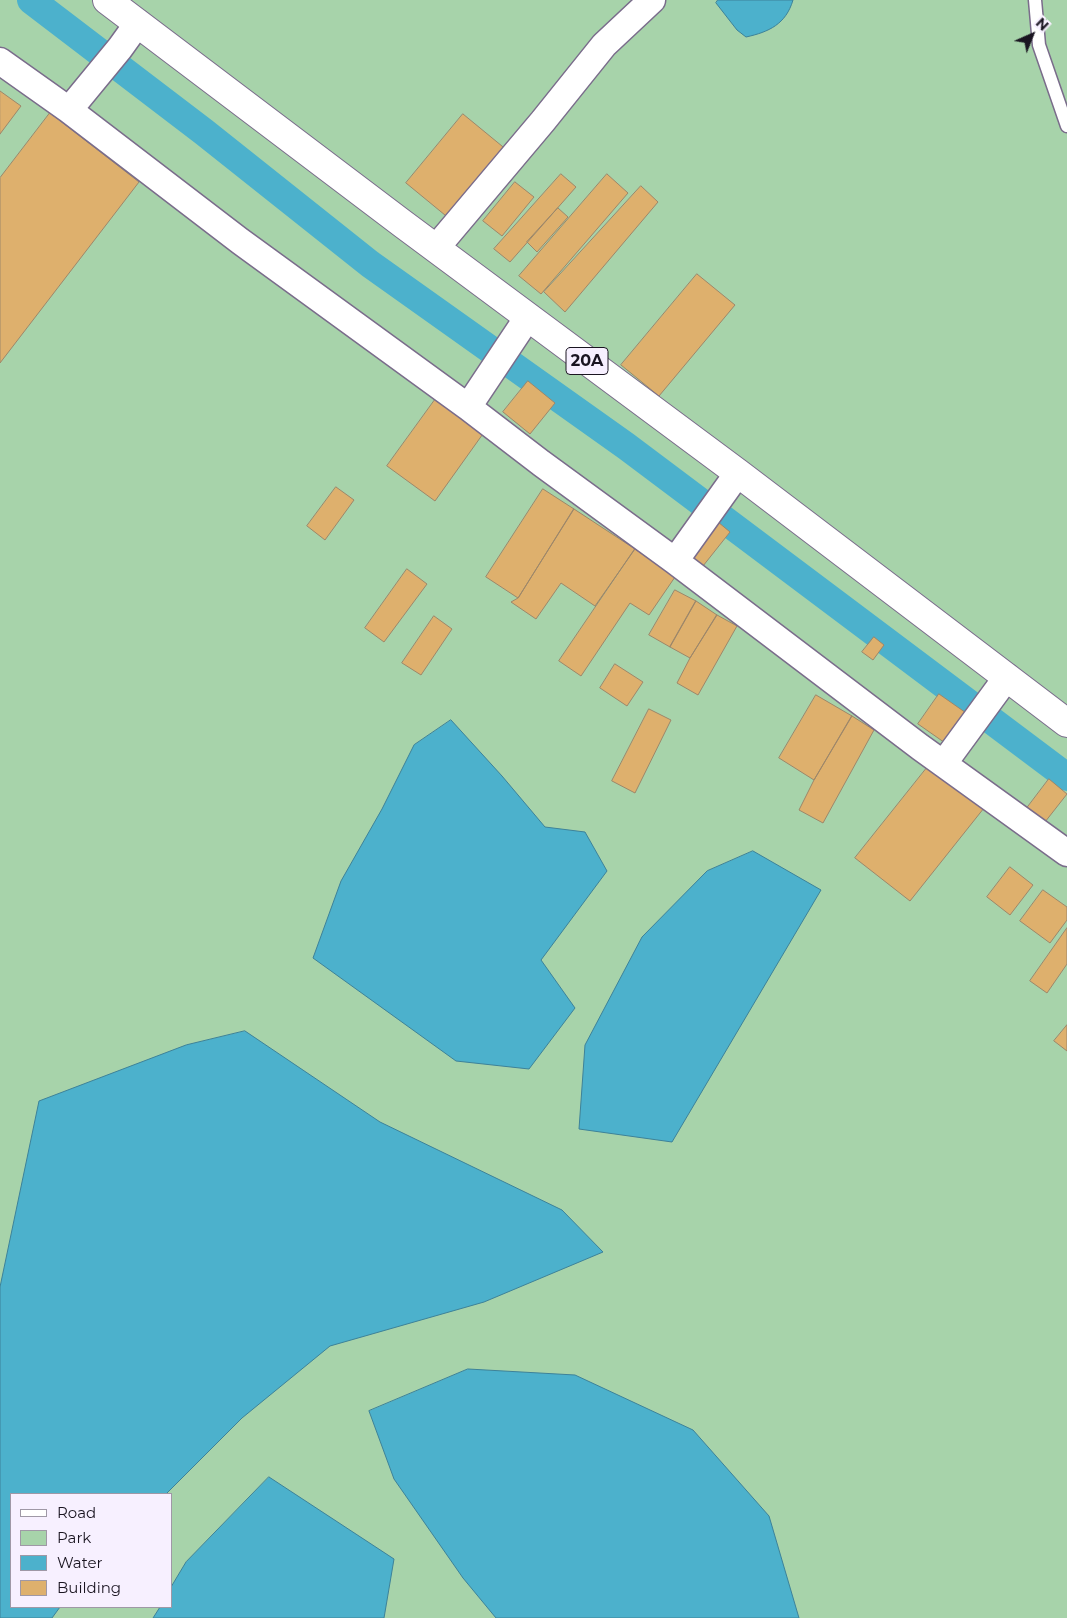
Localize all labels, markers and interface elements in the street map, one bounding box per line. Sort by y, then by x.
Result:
north arrow [1007,10,1057,60]
text: N [1032,14,1053,35]
road number: 20A [566,348,608,374]
legend [10,1493,172,1608]
text: Road [57,1503,96,1522]
text: Park [57,1528,91,1547]
text: Water [57,1553,103,1572]
text: Building [57,1578,121,1597]

